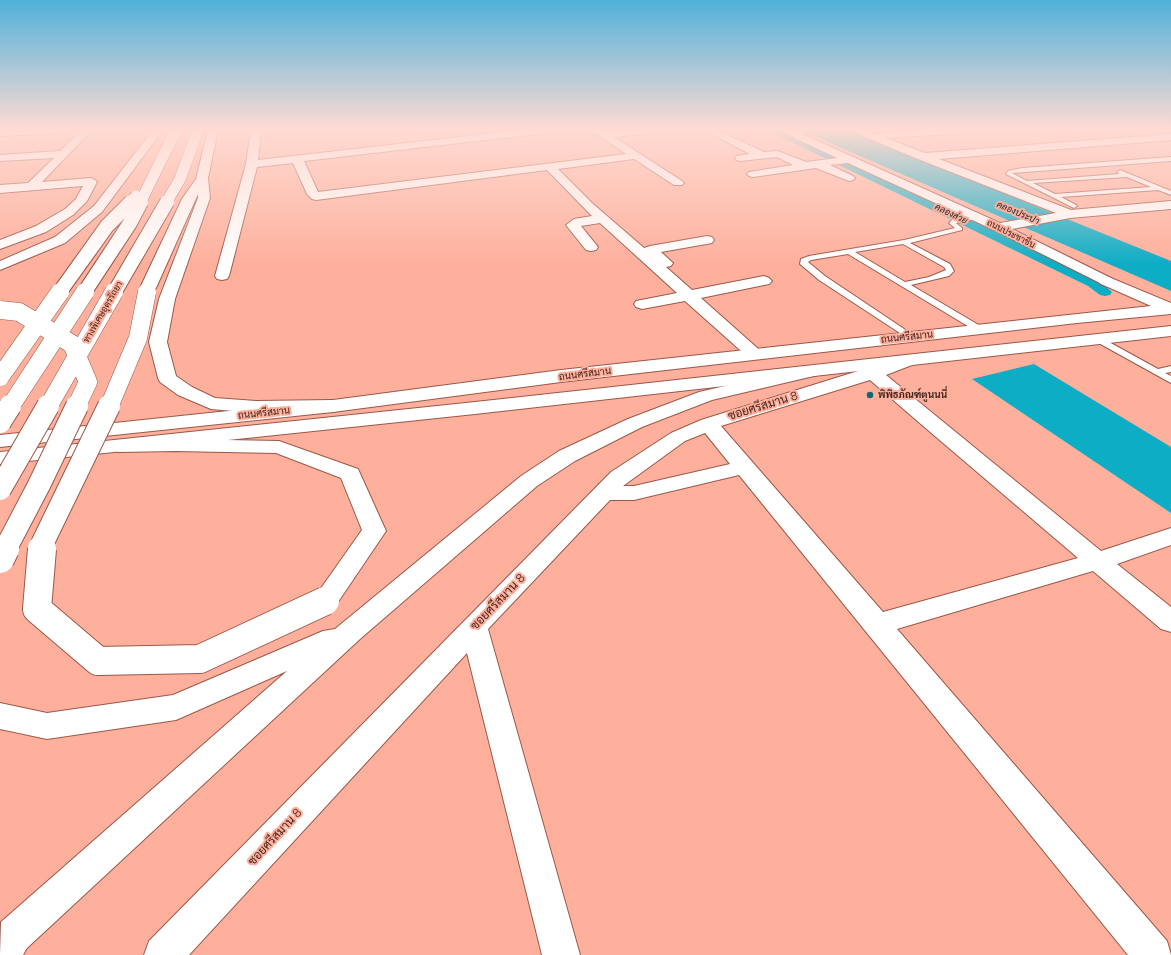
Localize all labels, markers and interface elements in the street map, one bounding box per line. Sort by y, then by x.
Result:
water label: คลองประปา [995,199,1041,227]
water label: คลองส่วย [933,201,969,227]
street label: ถนนประชาชื่น [985,217,1037,251]
street label: ทางพิเศษอุดรรัถยา [81,279,125,345]
street label: ถนนศรีสมาน [880,328,934,346]
street label: ถนนศรีสมาน [558,365,612,383]
street label: ซอยศรีสมาน 8 [726,389,800,423]
place label: พิพิธภัณฑ์ตูนนนี่ [878,389,947,401]
marker: พิพิธภัณฑ์ตูนนนี่ [865,390,875,400]
street label: ถนนศรีสมาน [237,404,291,422]
street label: ซอยศรีสมาน 8 [468,571,528,633]
street label: ซอยศรีสมาน 8 [245,806,305,868]

